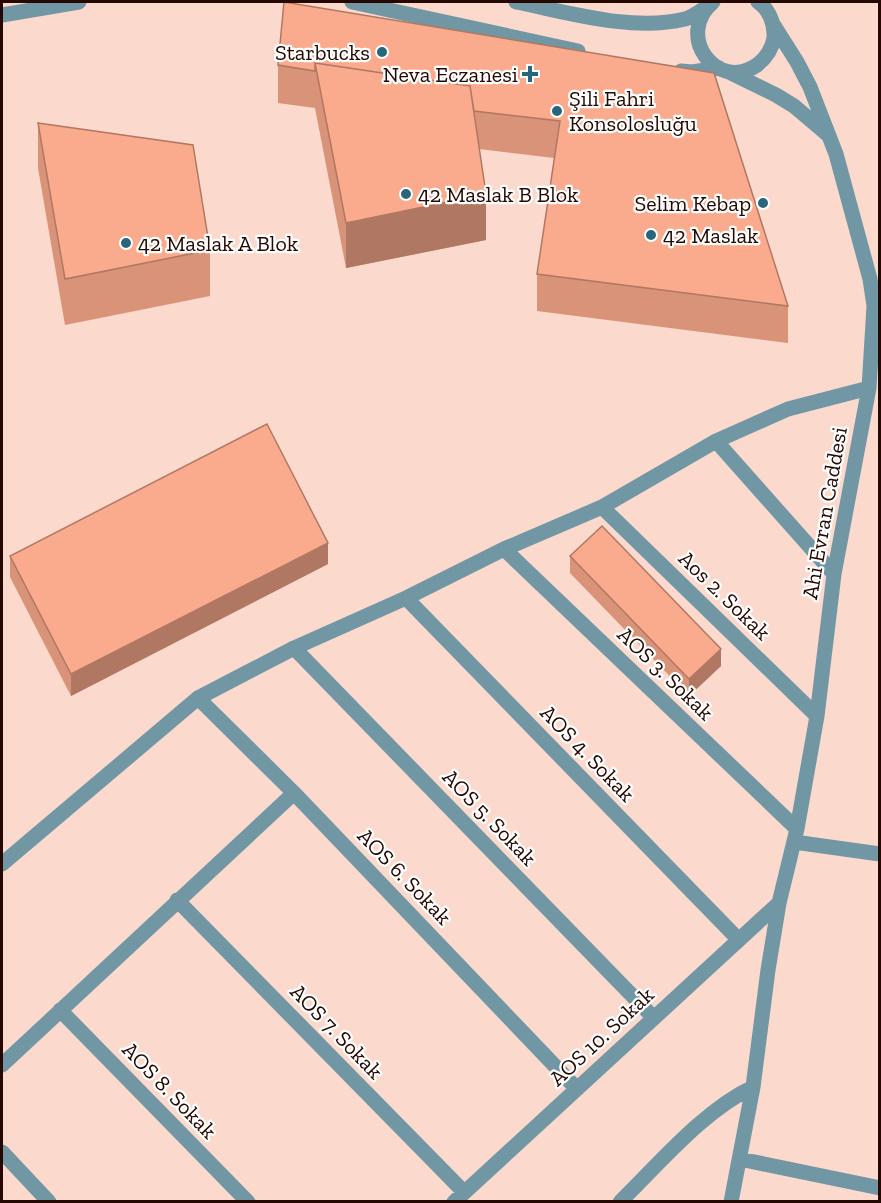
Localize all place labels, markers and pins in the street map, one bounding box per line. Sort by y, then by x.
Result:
place label: Starbucks [275,39,370,66]
marker: Starbucks [375,45,389,59]
place label: Neva Eczanesi [383,61,518,88]
marker: Neva Eczanesi [523,67,537,81]
place label: Şili Fahri Konsolosluğu [569,85,698,137]
marker: Şili Fahri Konsolosluğu [550,104,564,118]
place label: 42 Maslak B Blok [418,181,579,208]
marker: 42 Maslak B Blok [399,187,413,201]
place label: Selim Kebap [634,190,751,217]
marker: Selim Kebap [756,196,770,210]
place label: 42 Maslak [663,222,759,249]
marker: 42 Maslak [644,228,658,242]
place label: 42 Maslak A Blok [138,230,299,257]
marker: 42 Maslak A Blok [119,236,133,250]

